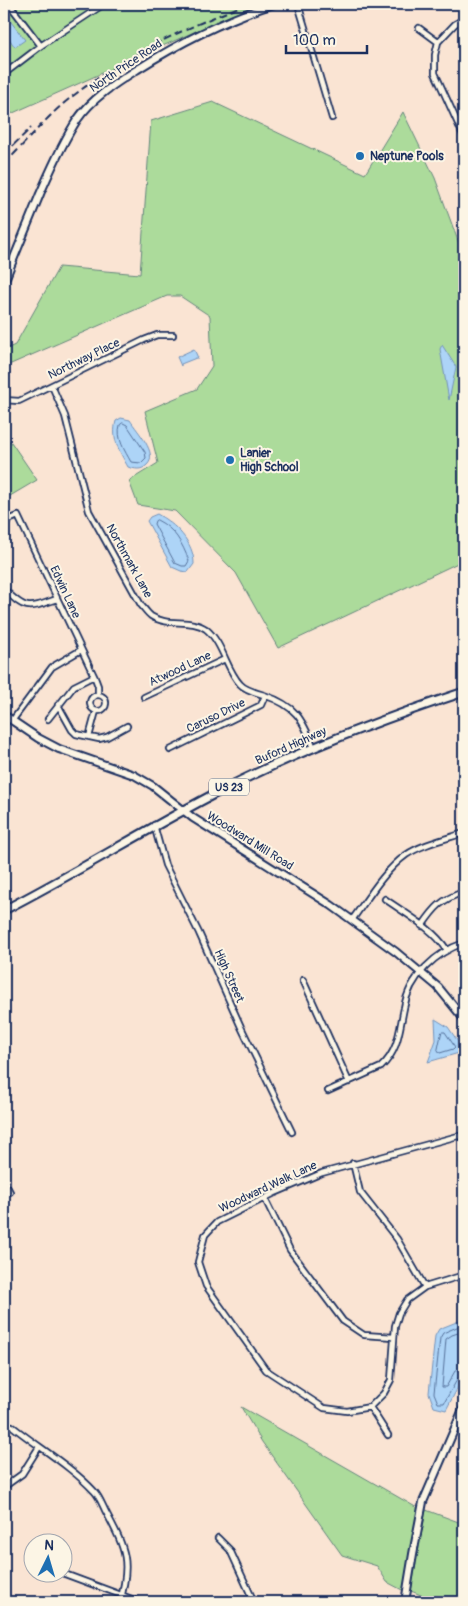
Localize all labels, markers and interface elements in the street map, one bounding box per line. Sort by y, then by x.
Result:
scale bar [286,22,367,54]
text: 100 m [293,31,336,50]
street label: North Price Road [87,36,165,96]
place label: Neptune Pools [370,149,444,164]
marker: Neptune Pools [354,150,366,162]
street label: Northway Place [46,335,122,383]
place label: Lanier High School [240,446,299,475]
marker: Lanier High School [224,454,236,466]
street label: Northmark Lane [103,521,156,601]
street label: Edwin Lane [46,563,84,621]
street label: Atwood Lane [147,648,214,690]
street label: Caruso Drive [184,695,248,737]
street label: Buford Highway [253,724,329,768]
road number: US 23 [209,779,249,796]
street label: Woodward Mill Road [204,808,296,874]
street label: High Street [211,947,247,1005]
street label: Woodward Walk Lane [217,1158,319,1216]
north arrow [22,1534,72,1584]
text: N [44,1537,55,1554]

